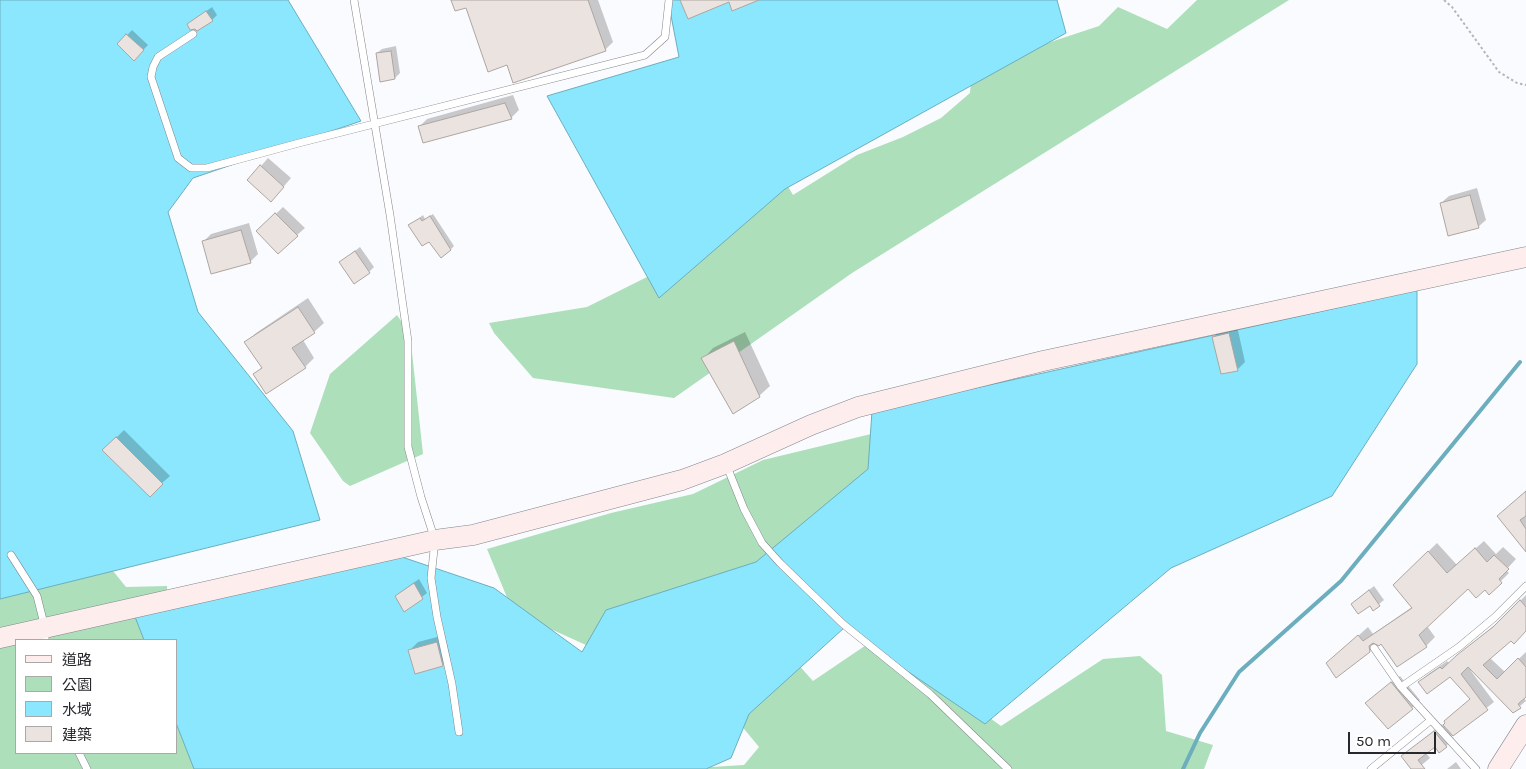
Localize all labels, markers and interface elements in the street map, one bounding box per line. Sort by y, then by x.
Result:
legend [15,639,178,754]
text: 道路 [62,651,92,669]
text: 公園 [62,676,92,694]
text: 水域 [62,701,92,719]
scale bar [1351,722,1438,754]
text: 建築 [62,726,92,744]
text: 50 m [1356,732,1391,750]

